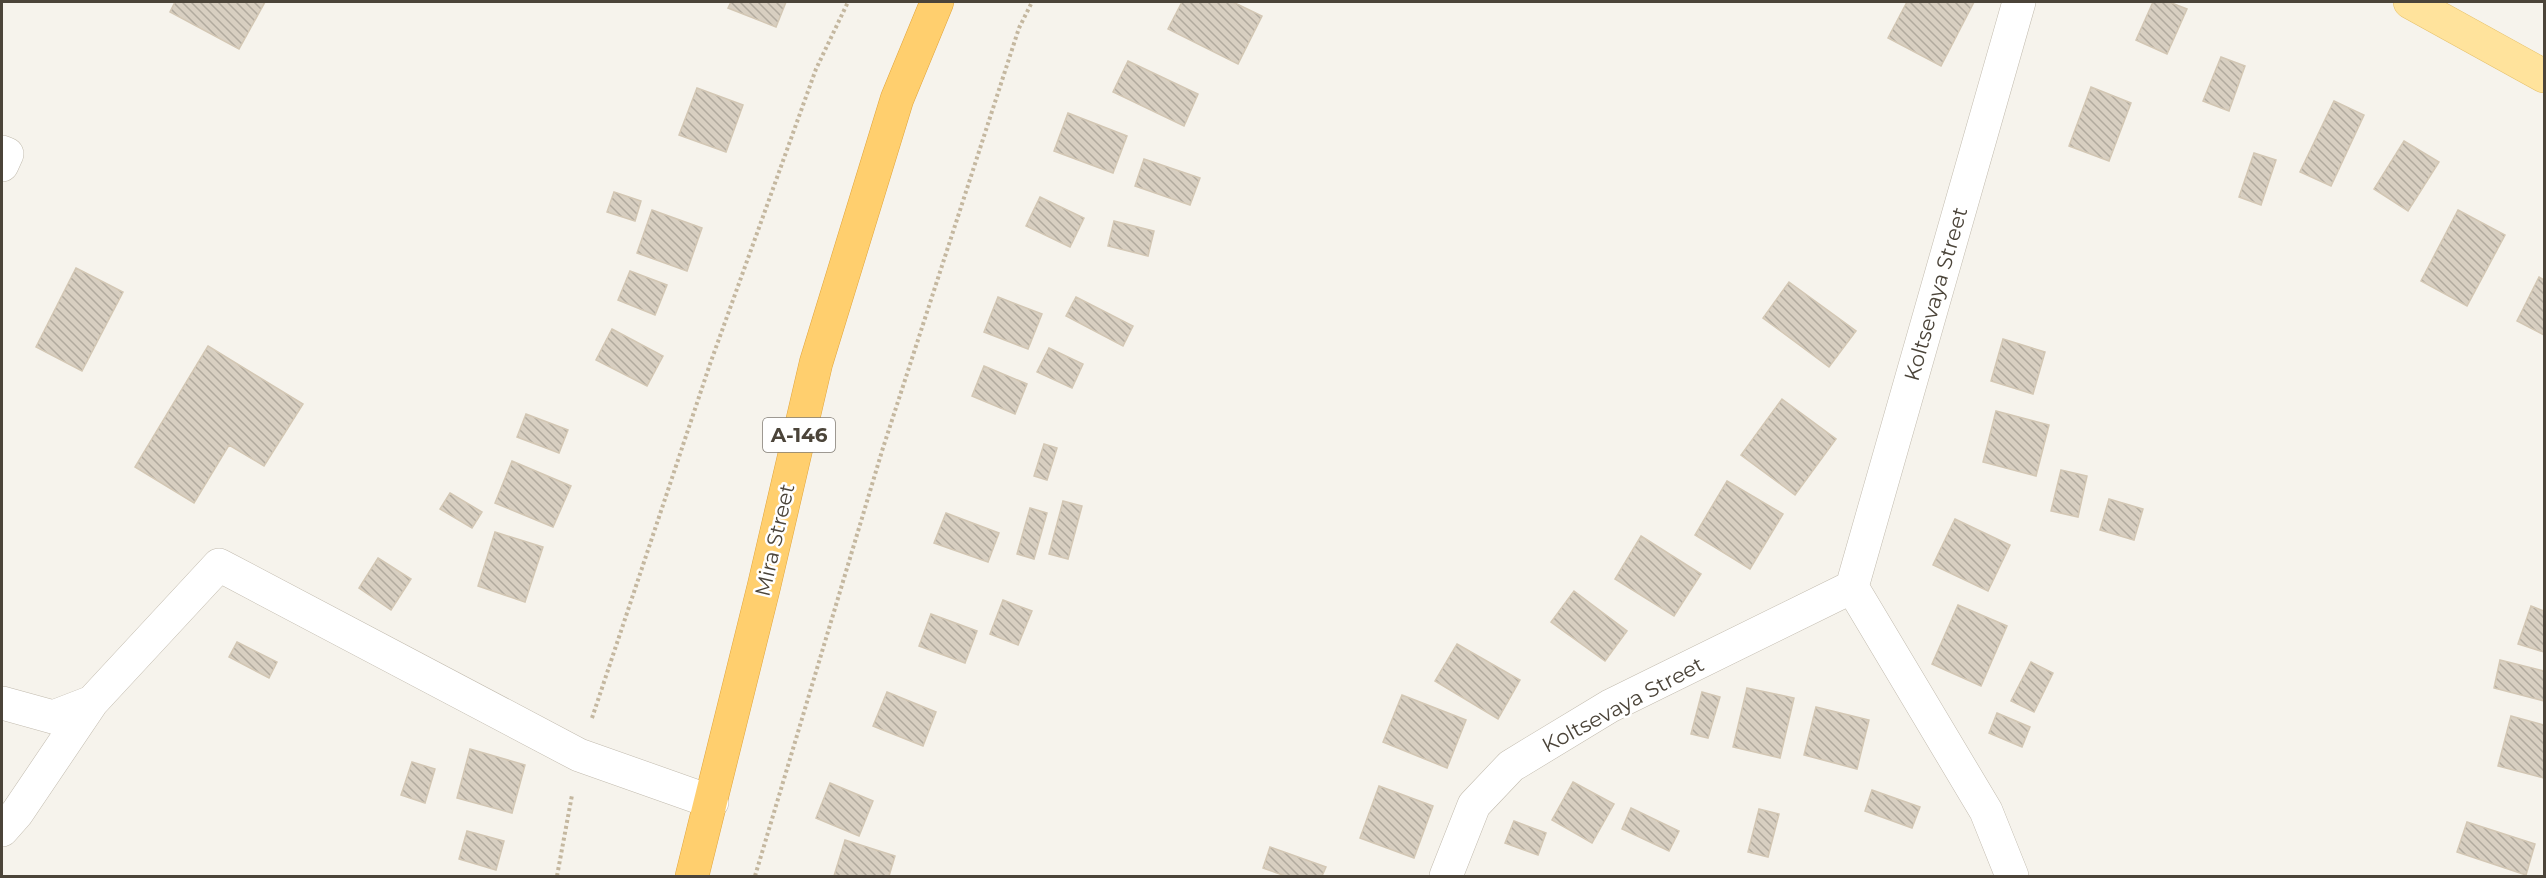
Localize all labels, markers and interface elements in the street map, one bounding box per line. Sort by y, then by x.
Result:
street label: Koltsevaya Street [1899,204,1972,384]
road number: А-146 [763,418,835,452]
street label: Mira Street [749,481,800,599]
street label: Koltsevaya Street [1538,651,1708,758]

